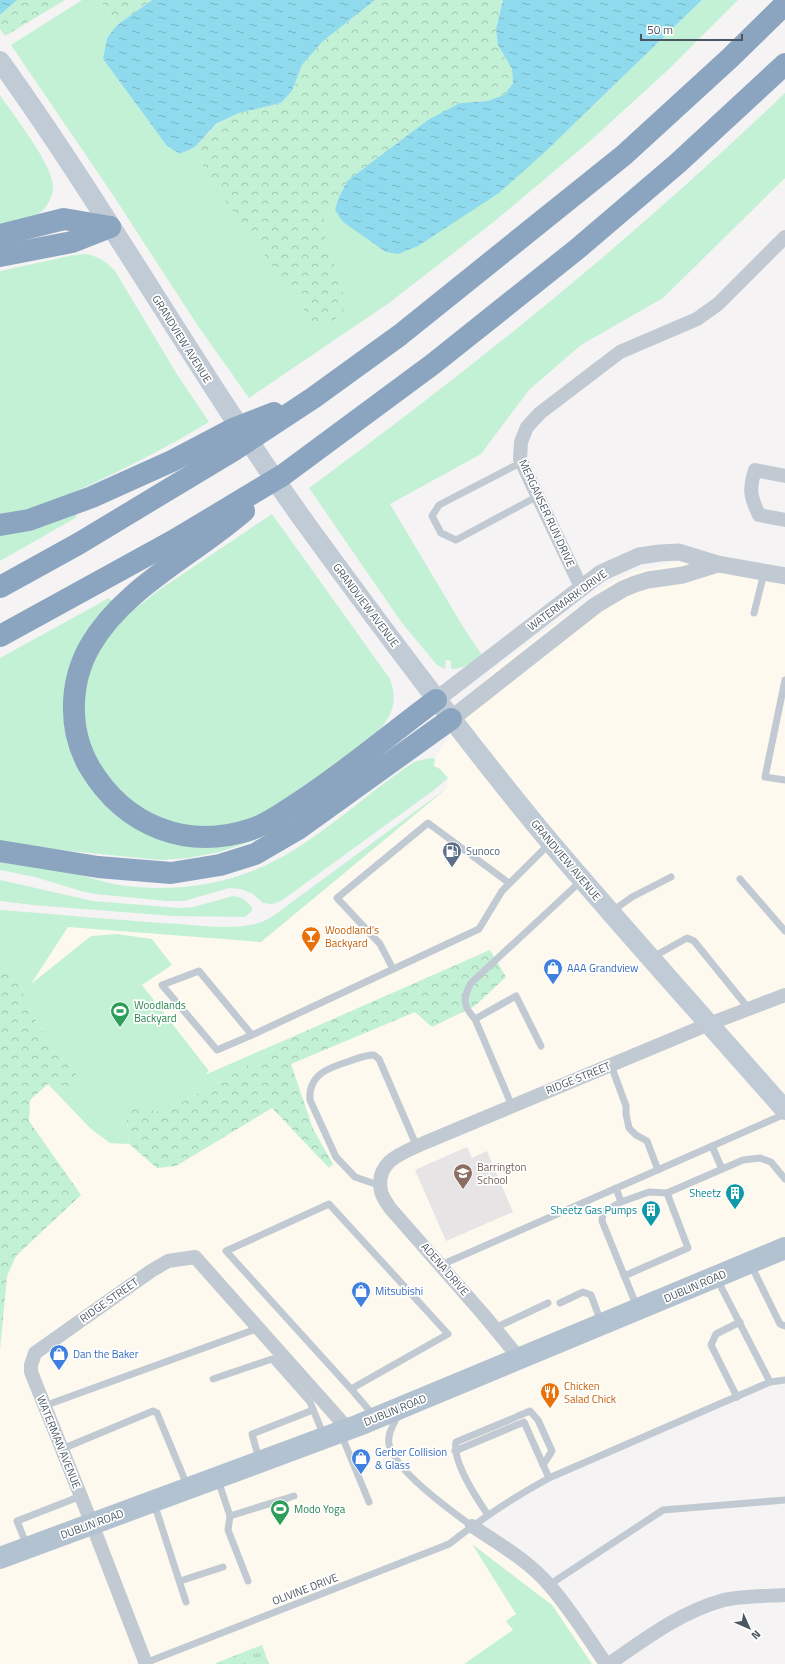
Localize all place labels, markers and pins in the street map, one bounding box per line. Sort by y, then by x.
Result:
fuel station icon: Sunoco [441,840,463,868]
place label: Sunoco [466,843,500,859]
place label: Woodland’s Backyard [325,922,379,951]
bar icon: Woodland’s Backyard [300,925,322,953]
shop icon: AAA Grandview [542,957,564,985]
place label: AAA Grandview [567,960,639,976]
place label: Woodlands Backyard [134,997,186,1026]
sports icon: Woodlands Backyard [109,1000,131,1028]
place label: Barrington School [477,1159,527,1188]
school or university icon: Barrington School [452,1162,474,1190]
building icon: Sheetz [724,1182,746,1210]
place label: Sheetz [689,1185,721,1201]
building icon: Sheetz Gas Pumps [640,1199,662,1227]
place label: Sheetz Gas Pumps [550,1202,637,1218]
shop icon: Mitsubishi [350,1280,372,1308]
place label: Mitsubishi [375,1283,423,1299]
shop icon: Dan the Baker [48,1343,70,1371]
place label: Dan the Baker [73,1346,139,1362]
place label: Chicken Salad Chick [564,1378,617,1407]
restaurant icon: Chicken Salad Chick [539,1381,561,1409]
place label: Gerber Collision & Glass [375,1444,447,1473]
shop icon: Gerber Collision & Glass [350,1447,372,1475]
sports icon: Modo Yoga [269,1498,291,1526]
place label: Modo Yoga [294,1501,346,1517]

